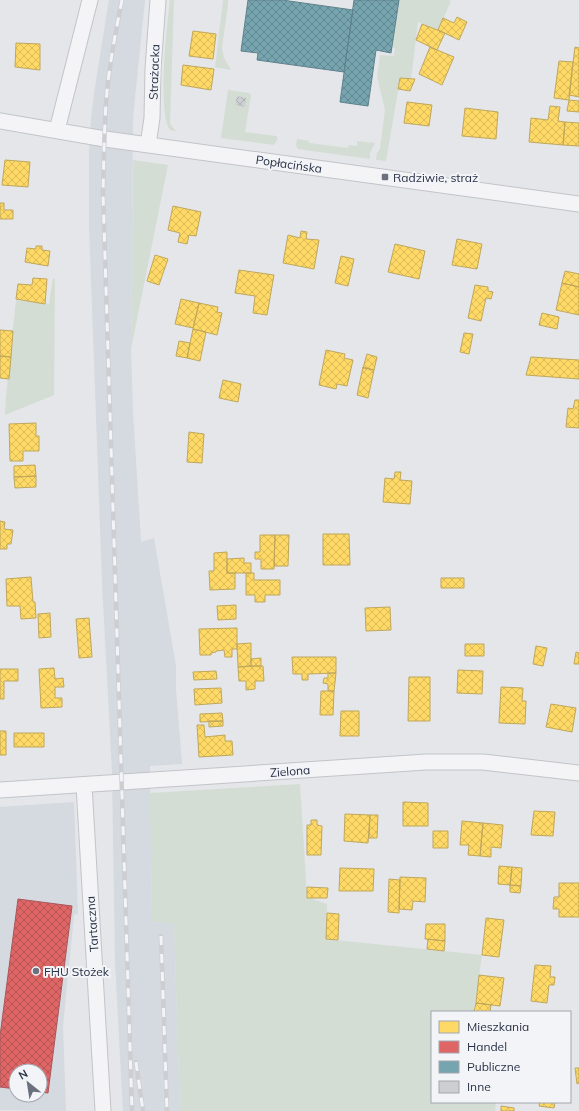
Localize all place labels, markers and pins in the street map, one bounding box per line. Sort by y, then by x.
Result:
place label: Radziwie, straż [393,170,478,185]
marker: Radziwie, straż [380,172,390,182]
place label: FHU Stożek [44,964,110,979]
marker: FHU Stożek [31,966,41,976]

